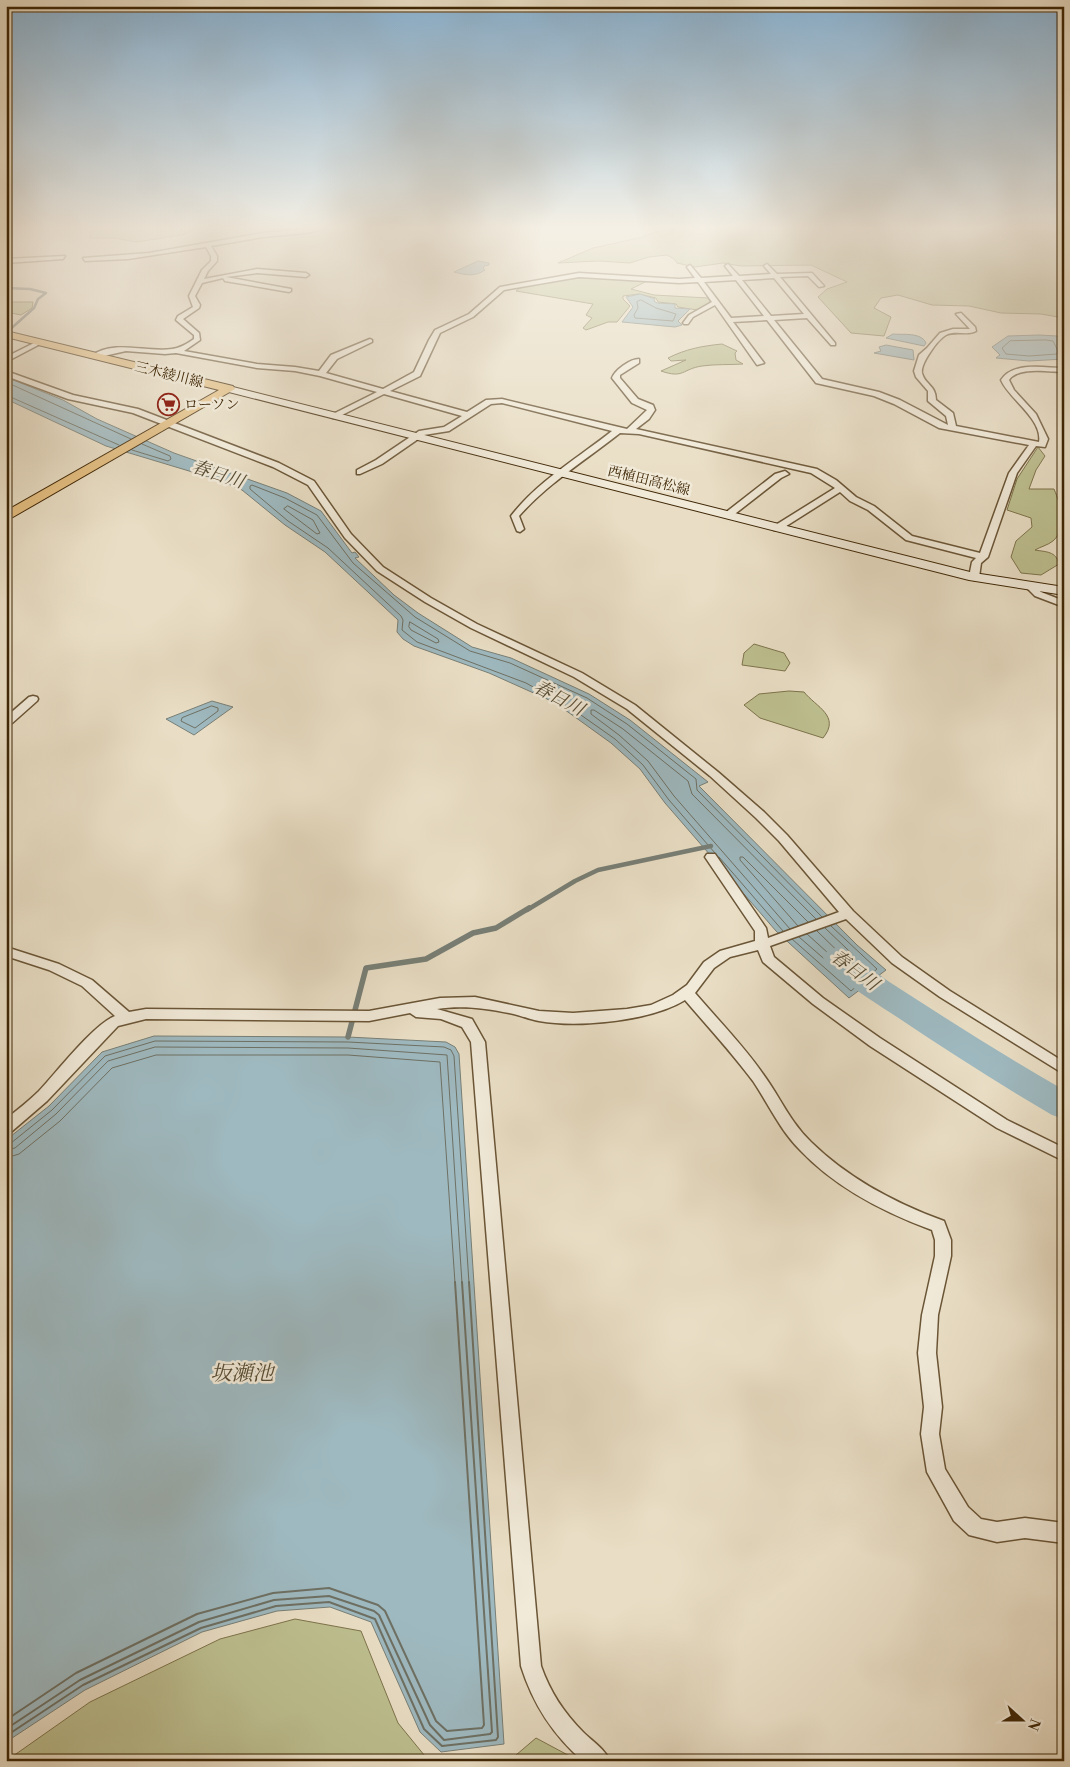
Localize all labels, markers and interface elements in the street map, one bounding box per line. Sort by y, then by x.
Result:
street label: 三木綾川線 [133,358,205,392]
supermarket icon: ローソン [156,392,180,416]
place label: ローソン [184,396,239,414]
water label: 春日川 [189,455,249,494]
street label: 西植田高松線 [606,462,692,500]
water label: 春日川 [530,676,590,722]
water label: 春日川 [826,945,885,997]
water label: 坂瀬池 [211,1361,275,1387]
north arrow [998,1694,1048,1744]
text: N [1023,1716,1044,1733]

